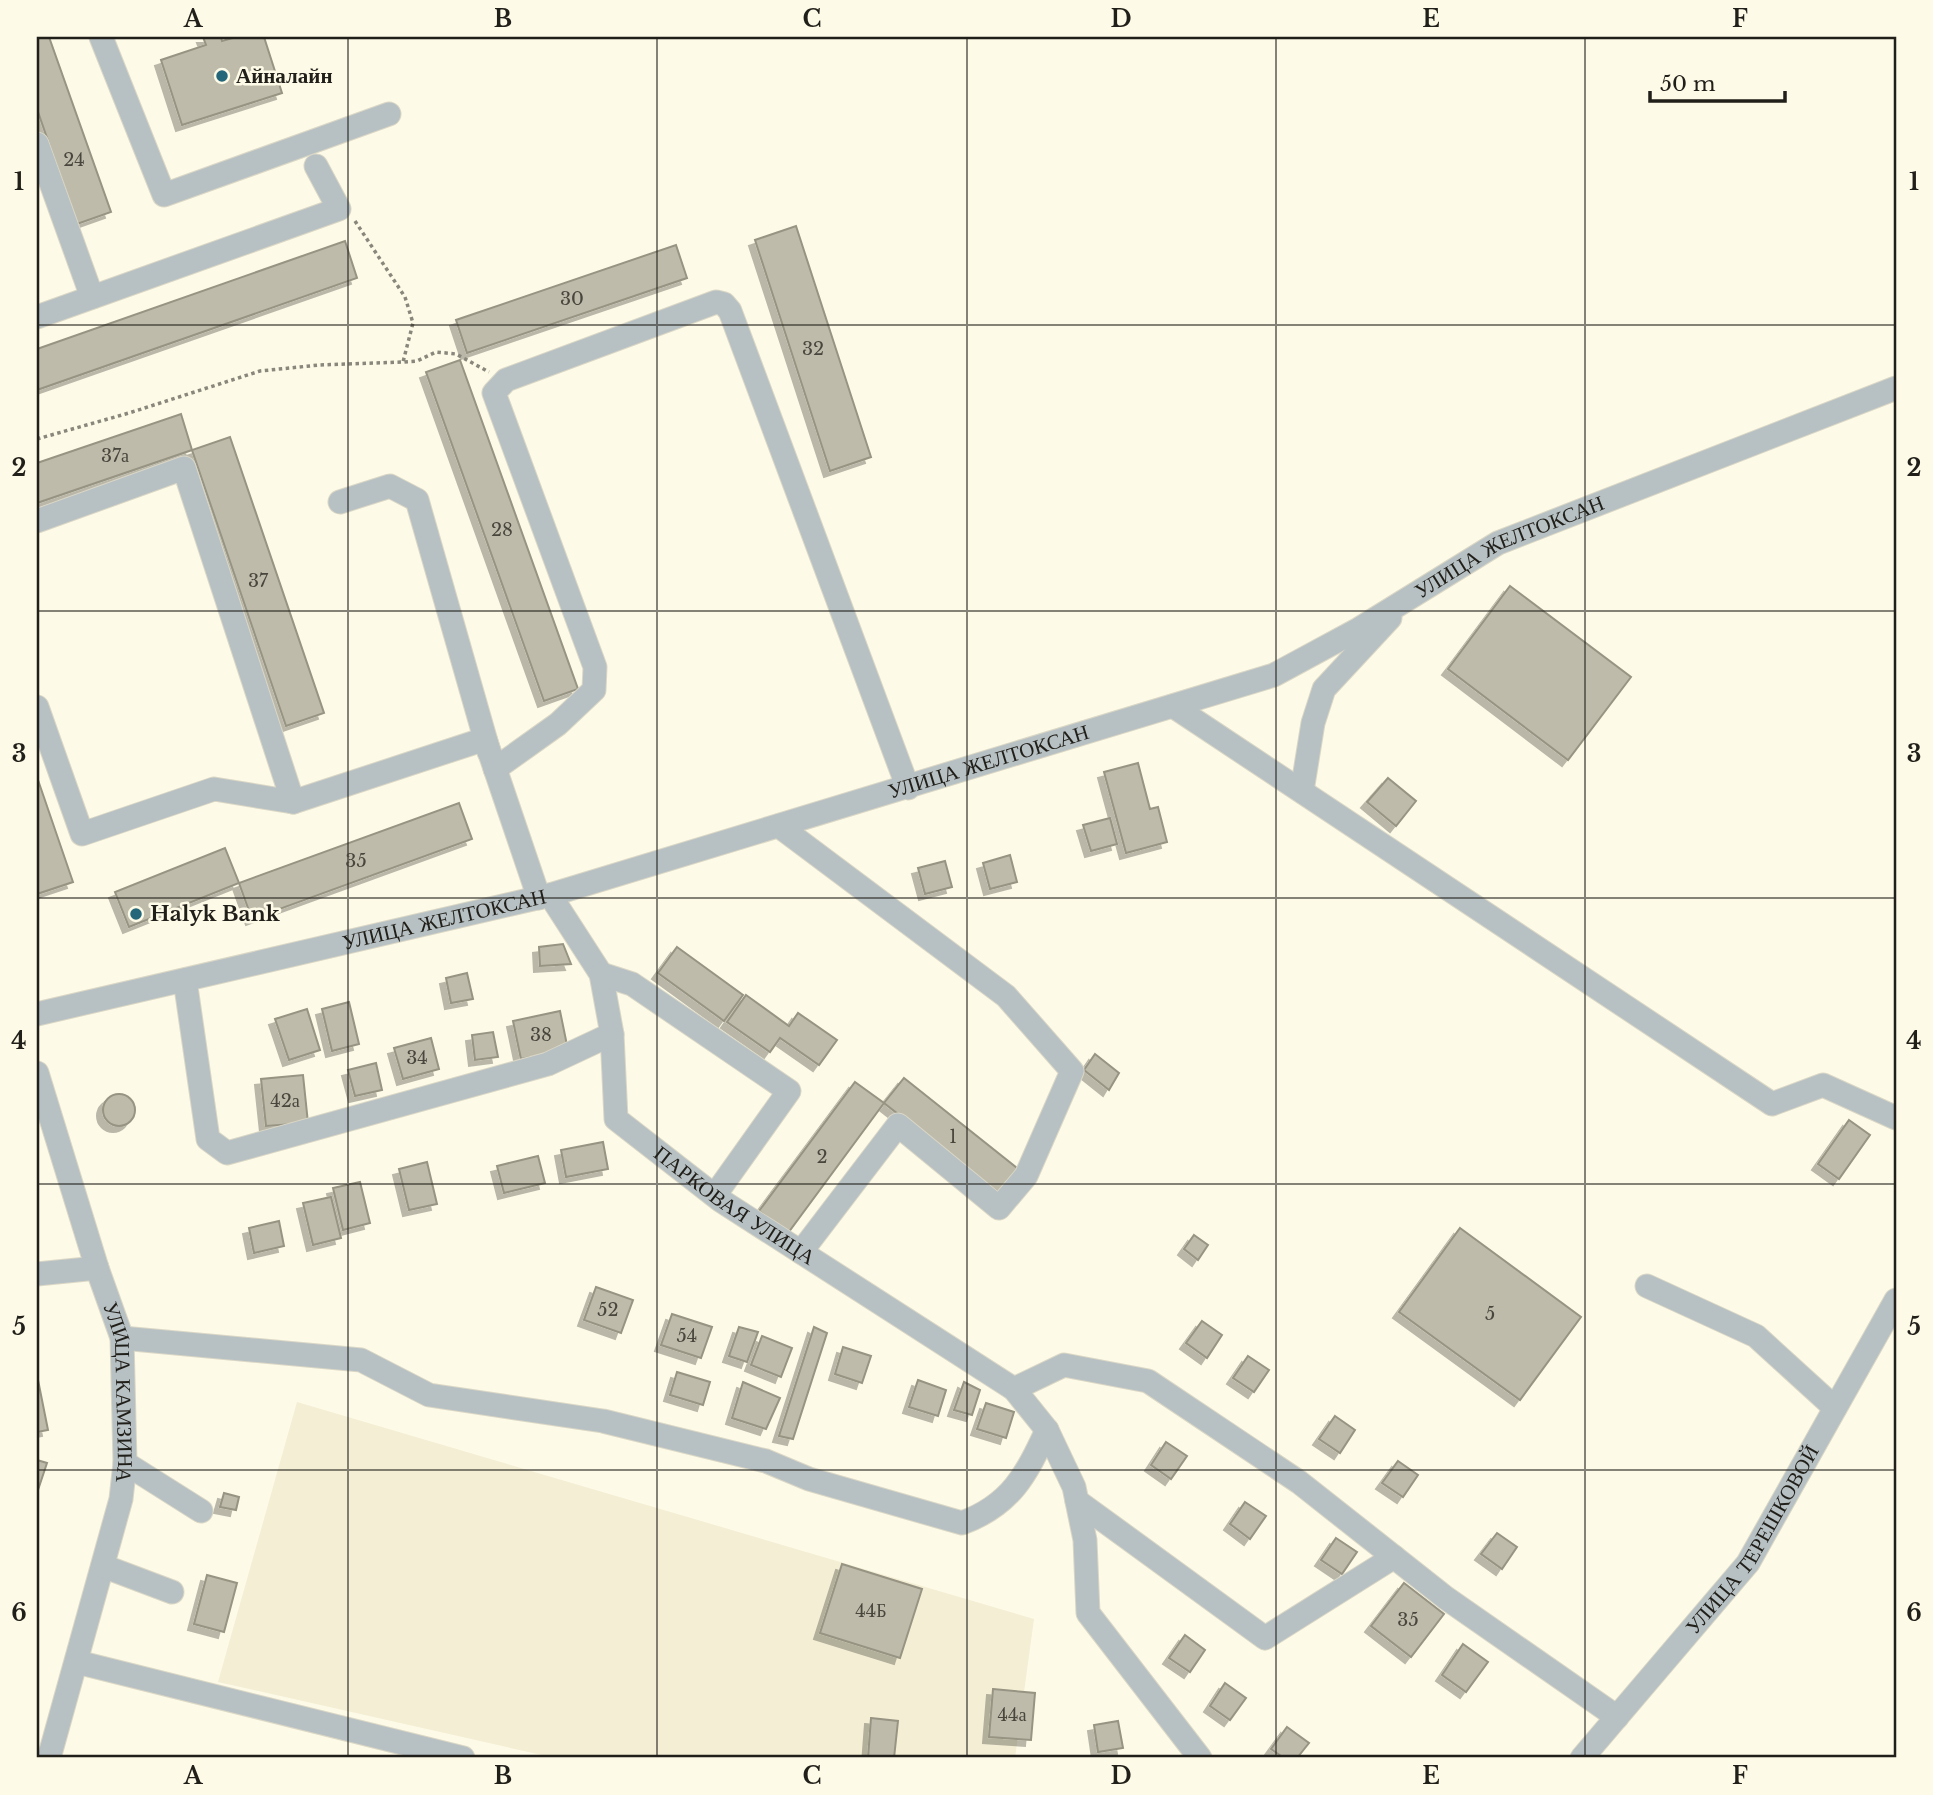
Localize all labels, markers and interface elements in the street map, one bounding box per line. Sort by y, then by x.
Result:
text: A [183,5,204,33]
text: B [494,5,512,33]
text: C [803,5,821,33]
text: D [1110,5,1132,33]
text: E [1422,5,1440,33]
text: F [1732,5,1748,33]
scale bar [1650,60,1784,104]
place label: Айналайн [236,63,333,89]
marker: Айналайн [214,68,230,84]
text: 50 m [1660,71,1716,97]
house number: 24 [63,149,85,171]
text: 1 [14,168,24,196]
text: 1 [1909,168,1919,196]
house number: 30 [560,288,584,310]
house number: 32 [802,338,824,360]
house number: 37а [101,445,129,467]
text: 2 [12,454,26,482]
text: 2 [1907,454,1921,482]
street label: УЛИЦА ЖЕЛТОКСАН [1410,490,1608,604]
house number: 28 [491,519,513,541]
house number: 37 [248,570,269,592]
street label: УЛИЦА ЖЕЛТОКСАН [885,719,1092,804]
text: 3 [12,740,26,768]
text: 3 [1907,740,1921,768]
house number: 35 [345,850,367,872]
street label: УЛИЦА ЖЕЛТОКСАН [340,883,549,956]
place label: Halyk Bank [150,901,281,927]
marker: Halyk Bank [128,906,144,922]
house number: 38 [530,1024,552,1046]
text: 4 [11,1027,27,1055]
text: 4 [1906,1027,1922,1055]
house number: 34 [406,1047,428,1069]
house number: 42а [270,1090,300,1112]
house number: 1 [949,1126,957,1148]
street label: ПАРКОВАЯ УЛИЦА [649,1140,821,1271]
house number: 2 [816,1146,828,1168]
street label: УЛИЦА КАМЗИНА [97,1298,138,1485]
house number: 52 [597,1299,619,1321]
house number: 5 [1485,1303,1495,1325]
text: 5 [12,1313,26,1341]
text: 5 [1907,1313,1921,1341]
house number: 54 [677,1325,697,1347]
street label: УЛИЦА ТЕРЕШКОВОЙ [1680,1441,1825,1640]
text: 6 [11,1599,27,1627]
text: 6 [1906,1599,1922,1627]
house number: 44Б [855,1600,887,1622]
house number: 35 [1397,1609,1419,1631]
house number: 44а [997,1704,1027,1726]
text: A [183,1762,204,1790]
text: B [494,1762,512,1790]
text: C [803,1762,821,1790]
text: D [1110,1762,1132,1790]
text: E [1422,1762,1440,1790]
text: F [1732,1762,1748,1790]

